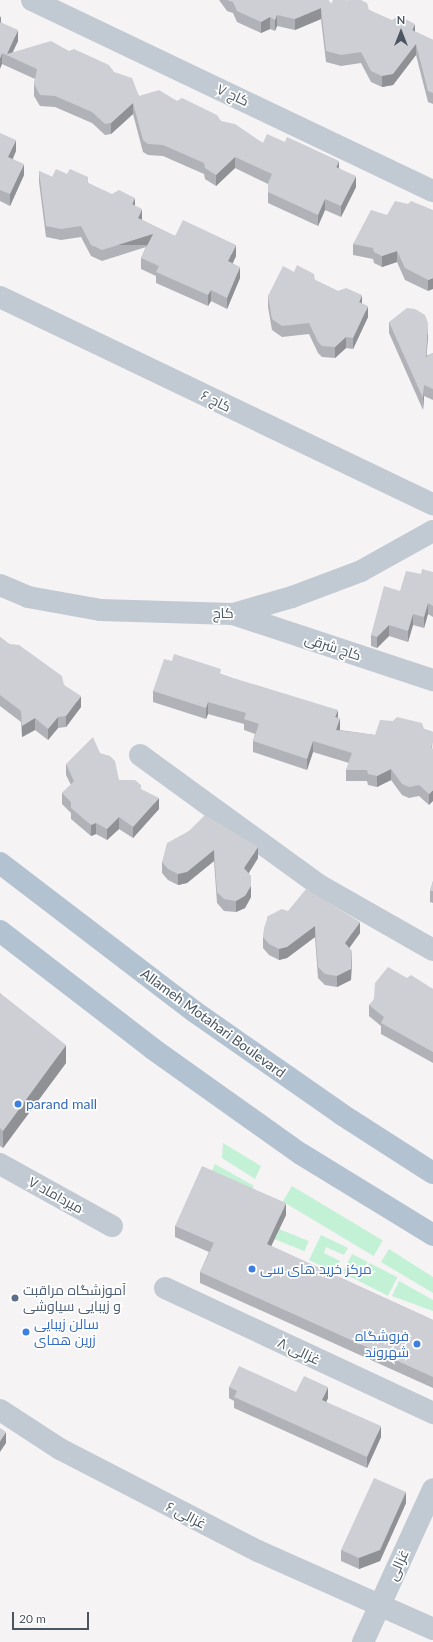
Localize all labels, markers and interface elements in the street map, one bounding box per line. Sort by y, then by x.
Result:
north arrow [381,12,421,52]
text: N [397,13,405,26]
street label: کاج ۷ [214,80,252,110]
street label: کاج ۶ [198,387,234,415]
street label: کاج [212,604,234,622]
street label: کاج شرقی [303,630,363,664]
street label: Allameh Motahari Boulevard [137,965,289,1081]
place label: parand mall [26,1096,97,1112]
marker: parand mall [13,1099,23,1109]
street label: میرداماد ۷ [26,1173,86,1217]
place label: مرکز خرید های سی [260,1261,372,1277]
marker: مرکز خرید های سی [247,1264,257,1274]
place label: آموزشگاه مراقبت و زیبایی سیاوشی [23,1282,126,1314]
marker: آموزشگاه مراقبت و زیبایی سیاوشی [10,1293,20,1303]
place label: سالن زیبایی زرین همای [34,1316,99,1348]
marker: سالن زیبایی زرین همای [21,1327,31,1337]
place label: فروشگاه شهروند [355,1328,409,1360]
street label: غزالی ۸ [275,1334,323,1368]
marker: فروشگاه شهروند [412,1339,422,1349]
street label: غزالی ۶ [163,1498,209,1532]
street label: غزالی [384,1547,412,1583]
scale bar [14,1604,91,1630]
text: 20 m [19,1611,46,1626]

